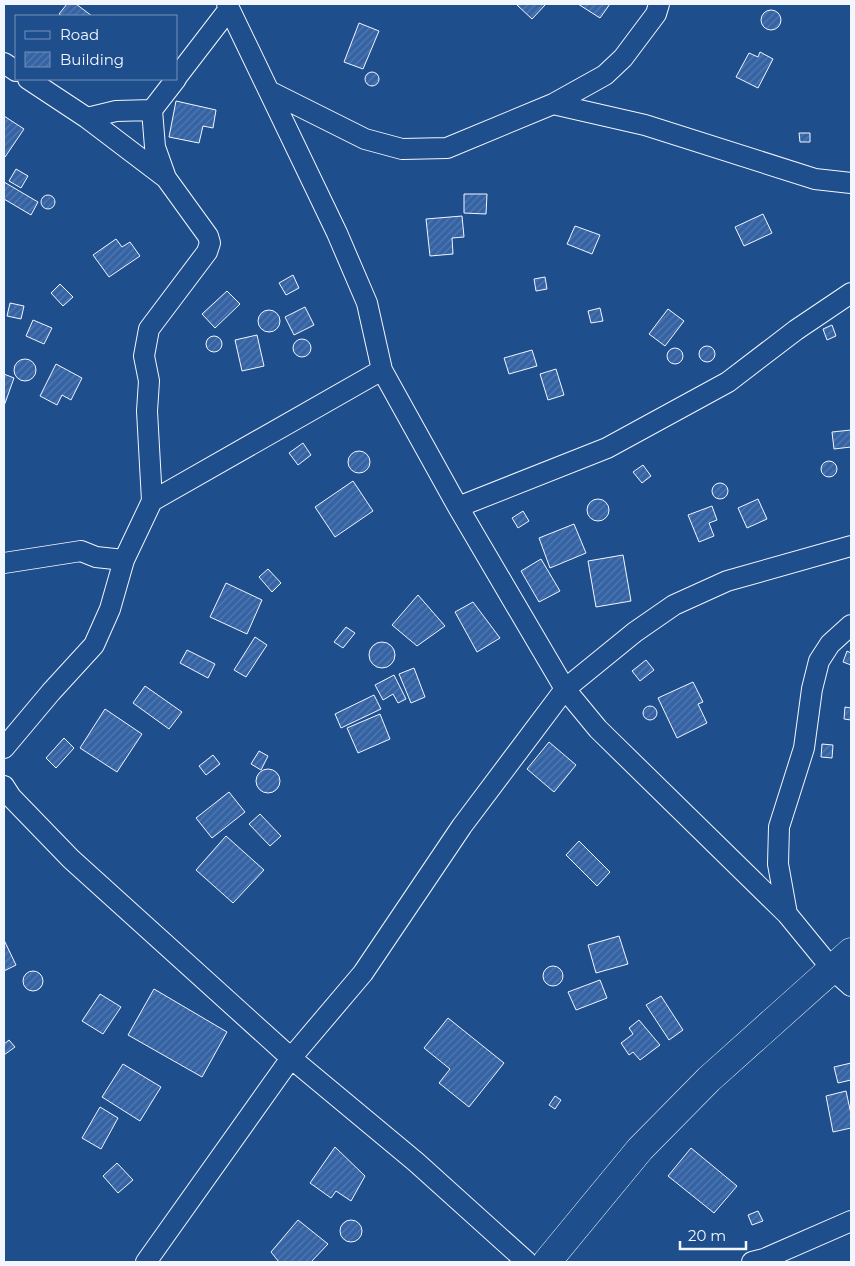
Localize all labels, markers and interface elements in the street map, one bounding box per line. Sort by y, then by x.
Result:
legend [15,15,178,80]
text: Road [60,25,99,44]
text: Building [60,50,124,69]
scale bar [680,1218,746,1250]
text: 20 m [688,1226,726,1245]

